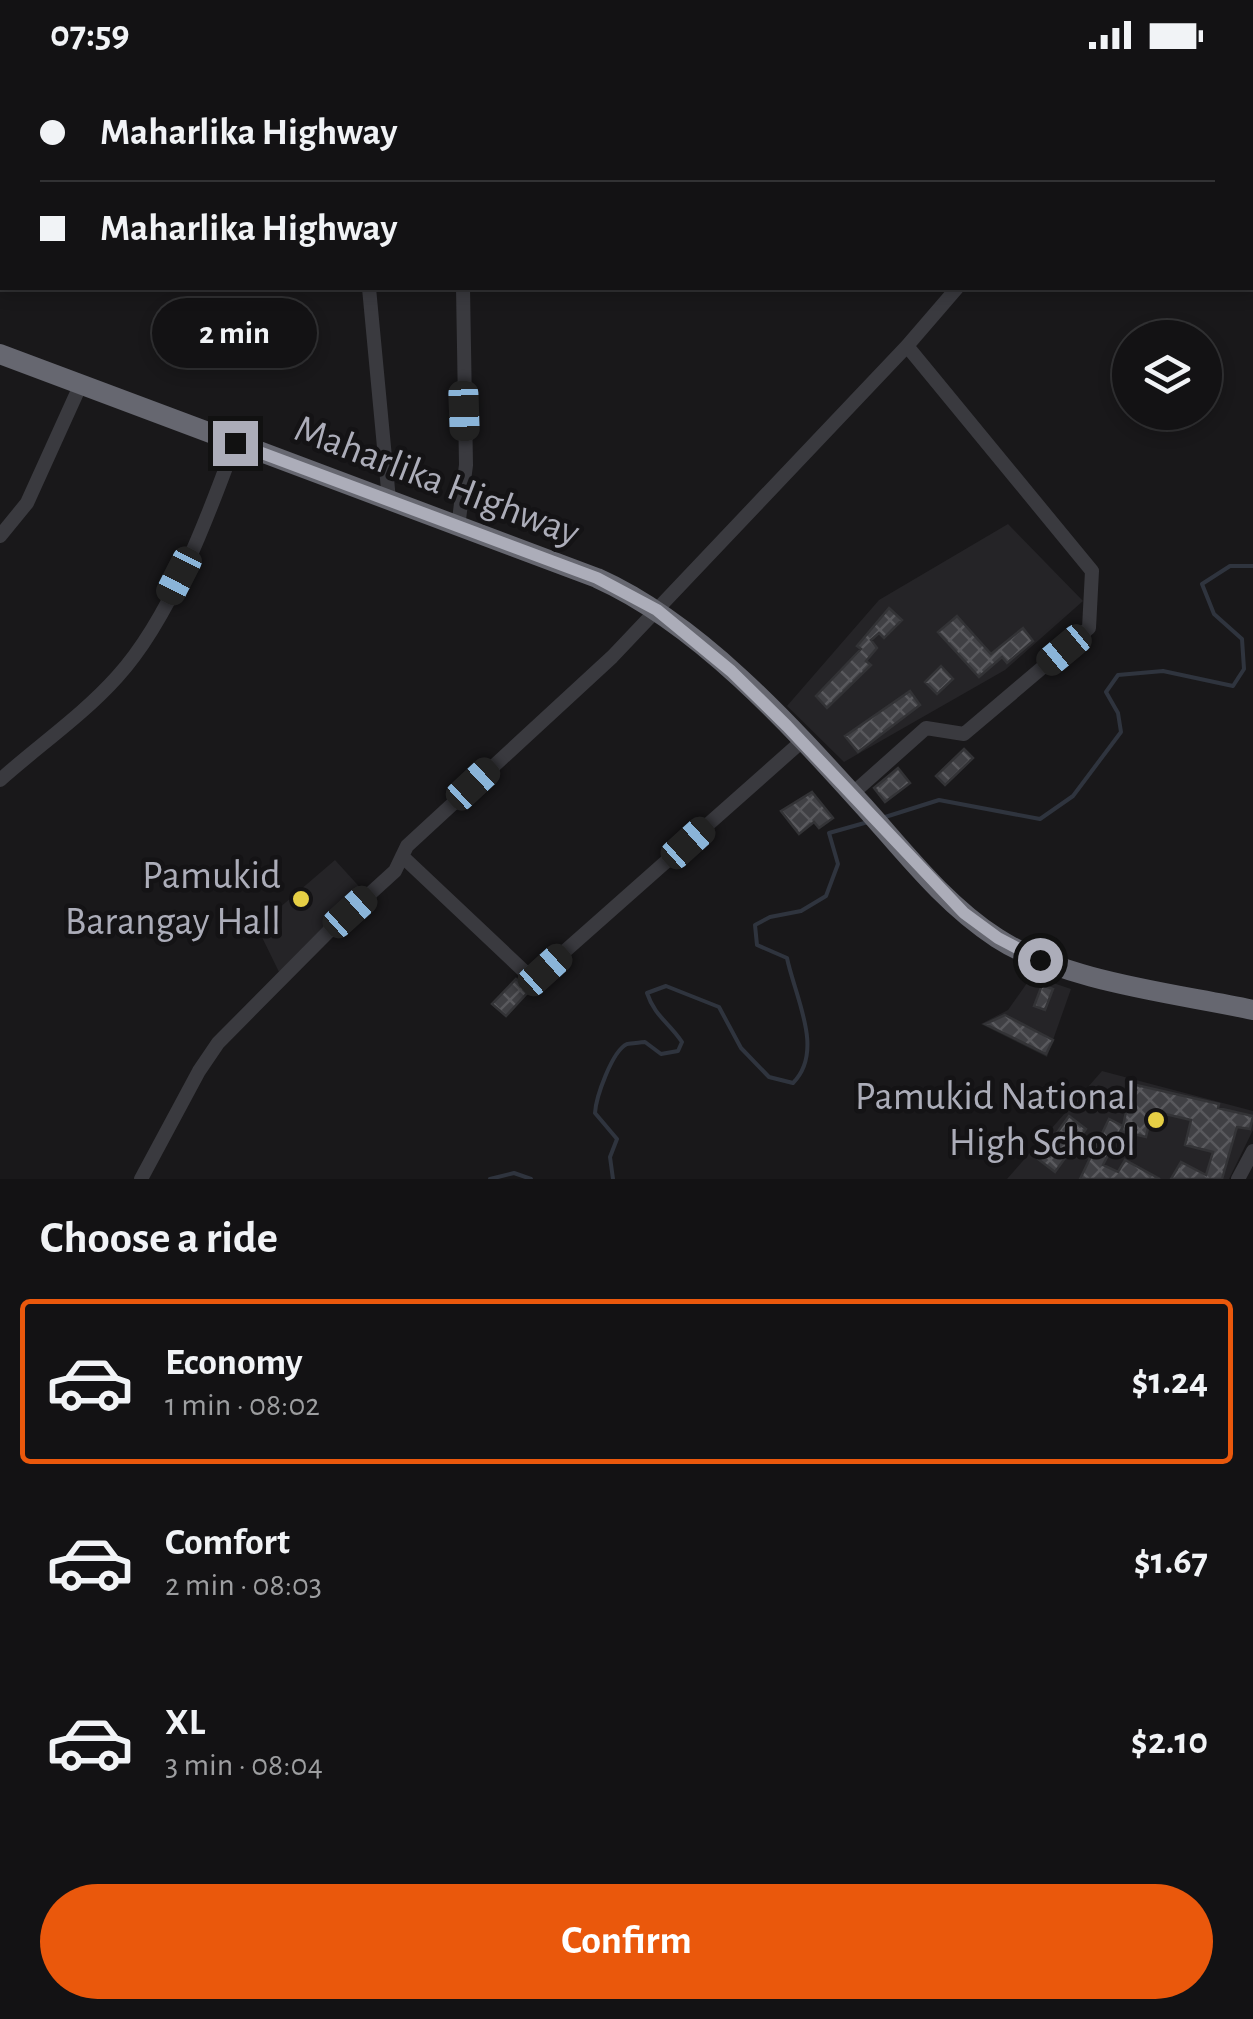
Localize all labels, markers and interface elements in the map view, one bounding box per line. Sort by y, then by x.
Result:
text: 07:59 [50,16,130,54]
text: Maharlika Highway [100,114,398,152]
text: Maharlika Highway [100,210,398,248]
callout: 2 min [152,298,318,368]
text: 2 min [199,317,270,349]
map controls [1112,320,1222,430]
button: layers [1112,320,1222,430]
car [448,380,480,442]
street label: Maharlika Highway [289,408,585,554]
route end [213,421,258,466]
car [152,542,206,610]
car [1031,619,1097,681]
car [441,753,505,815]
car [656,812,720,874]
place label: Pamukid Barangay Hall [65,856,281,942]
car [318,881,382,943]
marker: Pamukid Barangay Hall [290,888,312,910]
route start [1018,938,1063,983]
car [513,939,577,1001]
place label: Pamukid National High School [855,1077,1136,1163]
marker: Pamukid National High School [1145,1109,1167,1131]
text: Choose a ride [40,1216,278,1261]
icon: car [45,1337,135,1427]
text: Economy [165,1344,303,1382]
text: $1.24 [1132,1363,1208,1401]
text: 1 min · 08:02 [165,1389,320,1421]
icon: car [45,1517,135,1607]
text: Comfort [165,1524,290,1562]
text: $1.67 [1134,1543,1208,1581]
text: 2 min · 08:03 [165,1569,322,1601]
icon: car [45,1697,135,1787]
text: XL [165,1704,205,1742]
text: $2.10 [1131,1723,1208,1761]
text: 3 min · 08:04 [165,1749,323,1781]
button: Confirm [40,1884,1213,1999]

